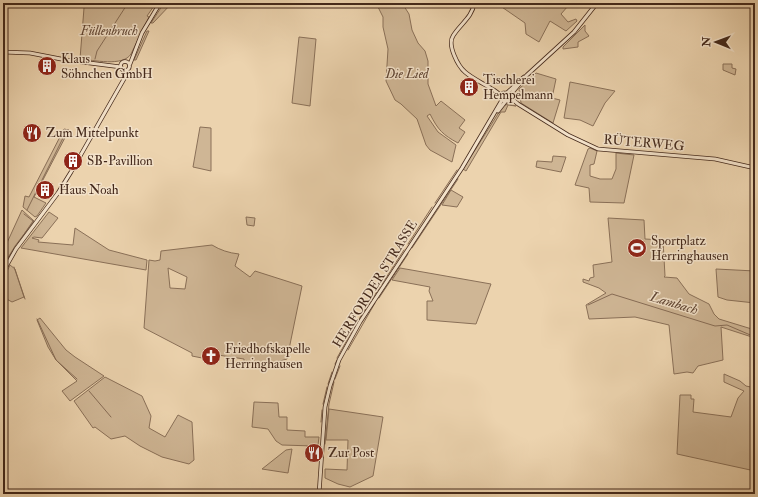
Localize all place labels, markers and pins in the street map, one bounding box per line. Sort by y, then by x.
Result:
place label: Klaus Söhnchen GmbH [61,51,153,82]
building icon: Klaus Söhnchen GmbH [36,55,58,77]
place label: Tischlerei Hempelmann [483,72,553,104]
building icon: Tischlerei Hempelmann [458,76,480,98]
restaurant icon: Zum Mittelpunkt [21,122,43,144]
place label: Zum Mittelpunkt [46,125,139,142]
building icon: SB-Pavillion [62,150,84,172]
place label: SB-Pavillion [87,153,153,169]
building icon: Haus Noah [34,179,56,201]
place label: Haus Noah [59,182,119,198]
place label: Sportplatz Herringhausen [651,233,729,264]
sports icon: Sportplatz Herringhausen [626,237,648,259]
place label: Friedhofskapelle Herringhausen [225,341,311,372]
church icon: Friedhofskapelle Herringhausen [200,345,222,367]
restaurant icon: Zur Post [303,442,325,464]
place label: Zur Post [328,445,374,461]

